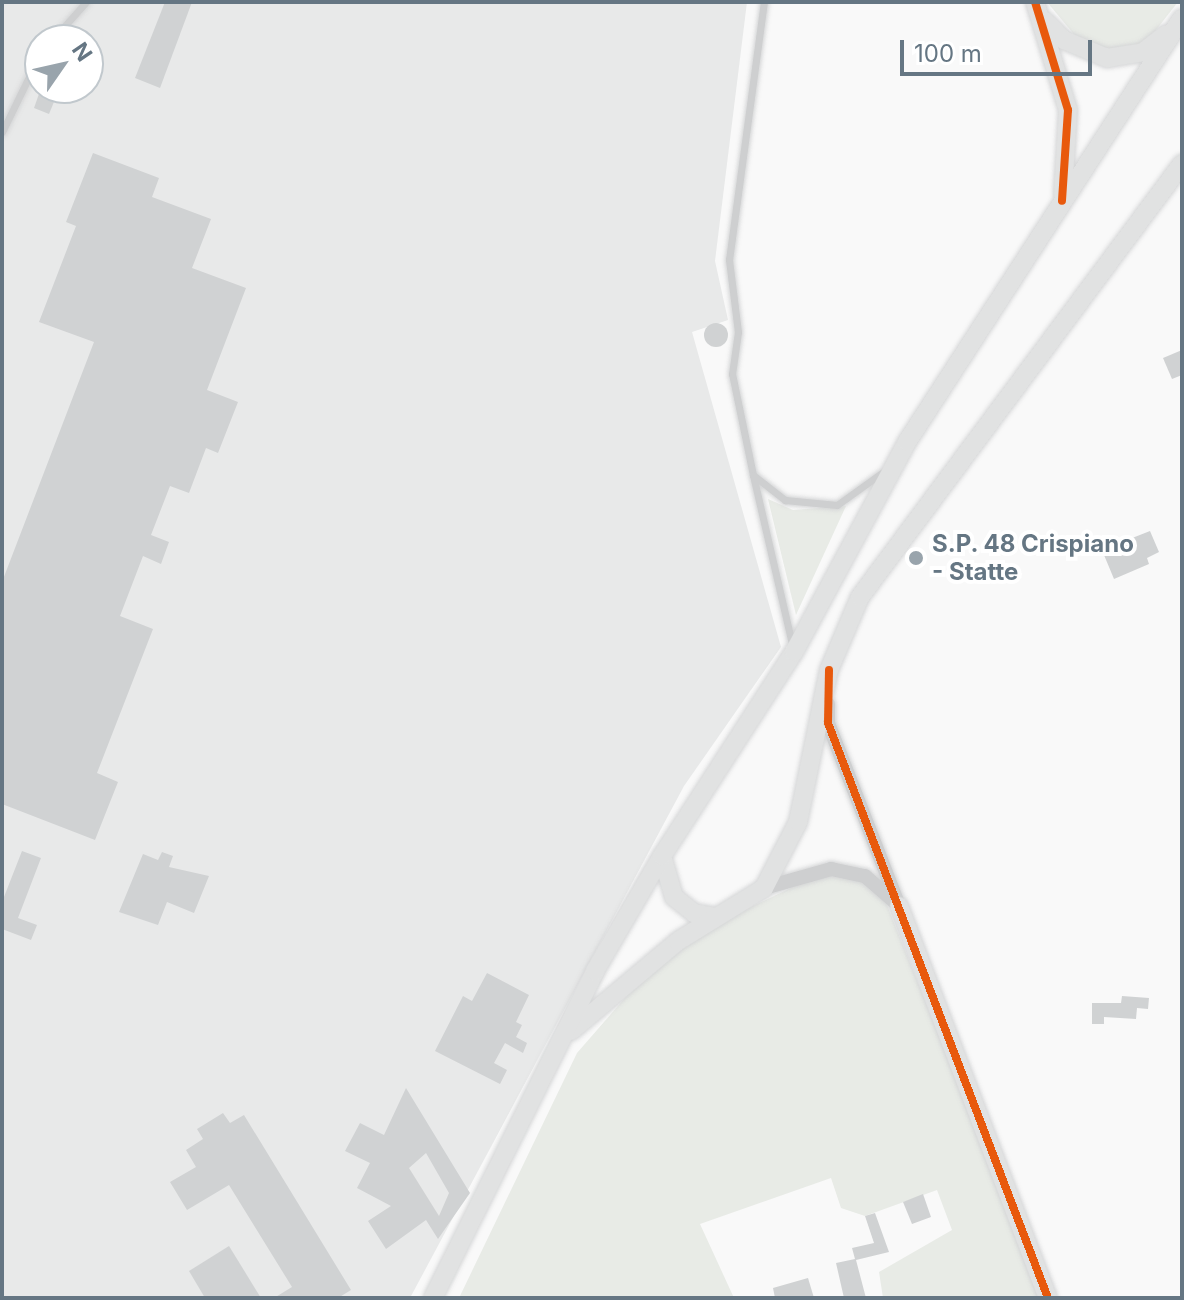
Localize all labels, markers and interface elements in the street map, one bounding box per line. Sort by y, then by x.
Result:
north arrow [24,24,104,104]
scale bar [904,24,1096,74]
text: N [67,37,98,66]
text: 100 m [914,39,982,68]
place label: S.P. 48 Crispiano - Statte [932,530,1135,586]
marker: S.P. 48 Crispiano - Statte [907,549,925,567]

